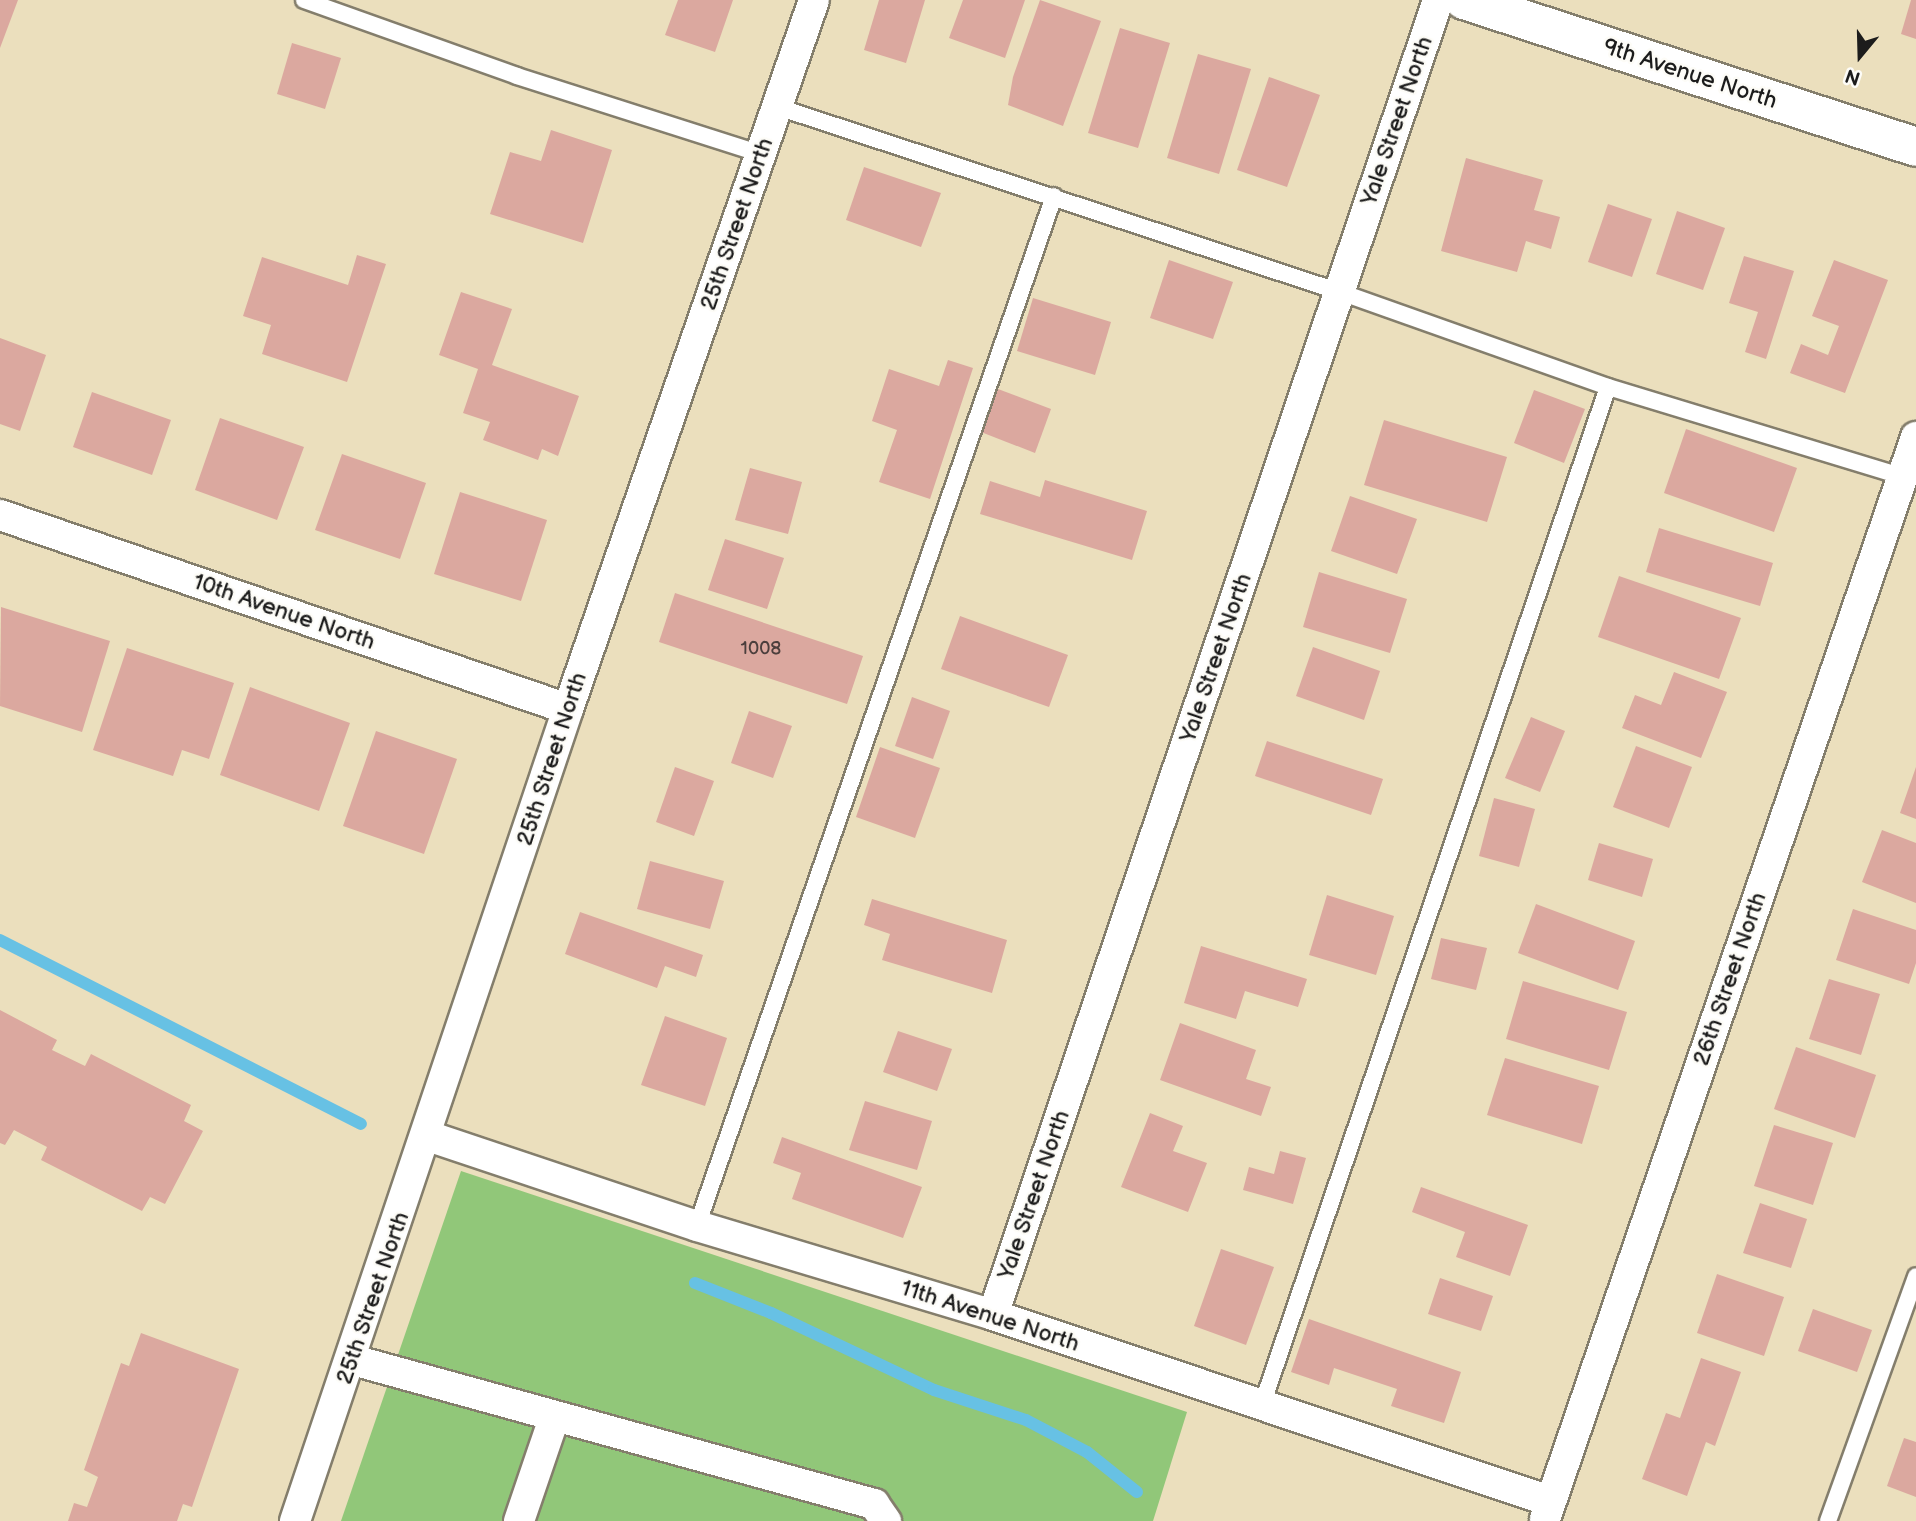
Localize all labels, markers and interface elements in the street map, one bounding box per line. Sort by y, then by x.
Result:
north arrow [1825,21,1895,91]
street label: Yale Street North [1355,33,1439,209]
street label: 9th Avenue North [1599,33,1781,115]
text: N [1843,63,1863,90]
street label: 25th Street North [695,134,779,314]
street label: 10th Avenue North [189,568,379,656]
street label: Yale Street North [1174,570,1258,746]
house number: 1008 [741,638,781,660]
street label: 25th Street North [511,669,593,849]
street label: 26th Street North [1687,889,1773,1069]
street label: Yale Street North [992,1107,1076,1283]
street label: 25th Street North [331,1208,415,1388]
street label: 11th Avenue North [897,1274,1083,1358]

